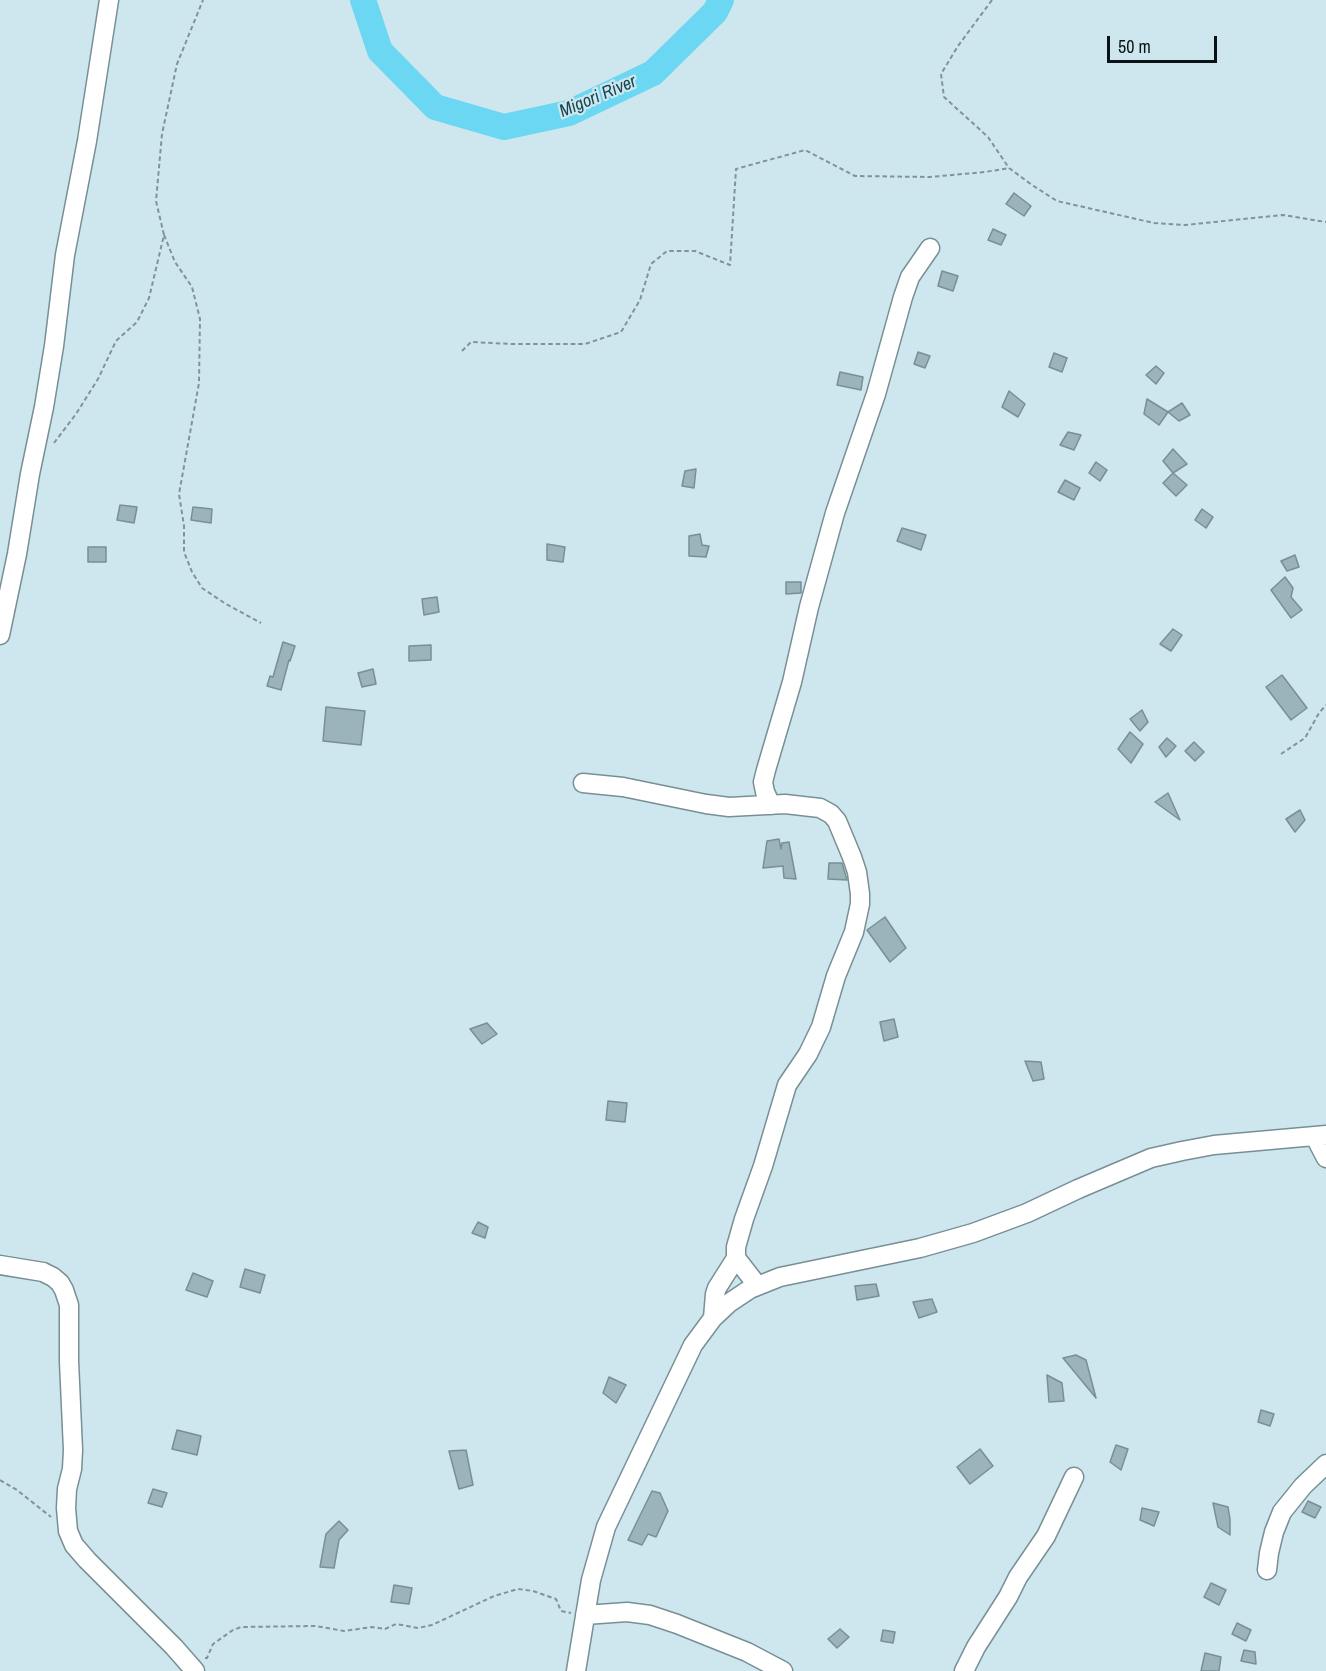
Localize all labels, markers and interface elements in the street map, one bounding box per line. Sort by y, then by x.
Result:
scale bar [1110,24,1220,62]
text: 50 m [1118,34,1151,59]
water label: Migori River [556,71,640,123]

